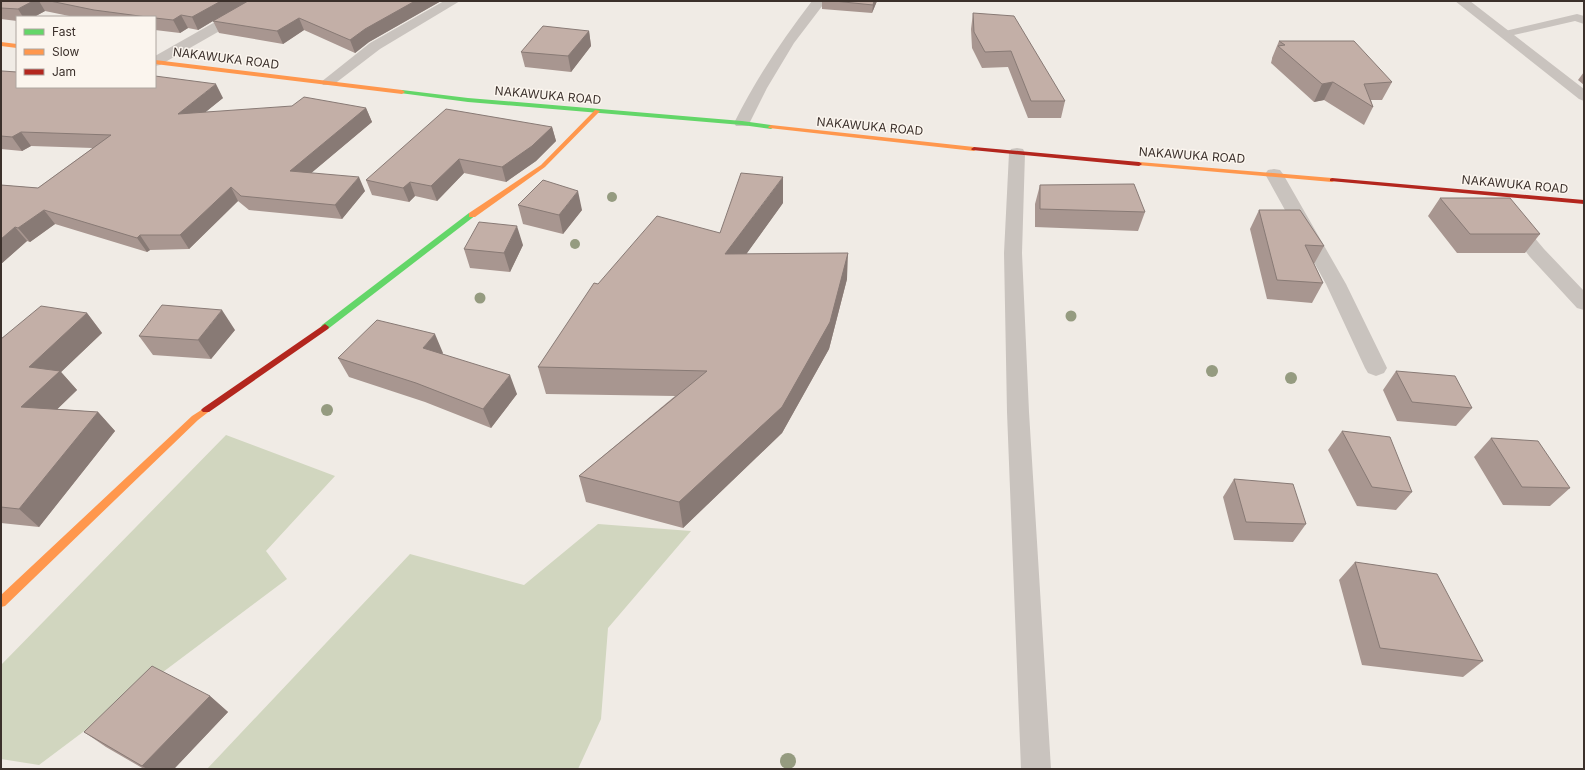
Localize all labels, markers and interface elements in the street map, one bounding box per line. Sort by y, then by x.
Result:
legend [16,16,156,88]
text: Fast [52,24,76,39]
text: Slow [52,44,80,59]
street label: NAKAWUKA ROAD [172,44,280,72]
text: Jam [52,64,76,79]
street label: NAKAWUKA ROAD [494,83,602,107]
street label: NAKAWUKA ROAD [816,114,924,138]
street label: NAKAWUKA ROAD [1138,144,1246,166]
street label: NAKAWUKA ROAD [1461,172,1569,196]

